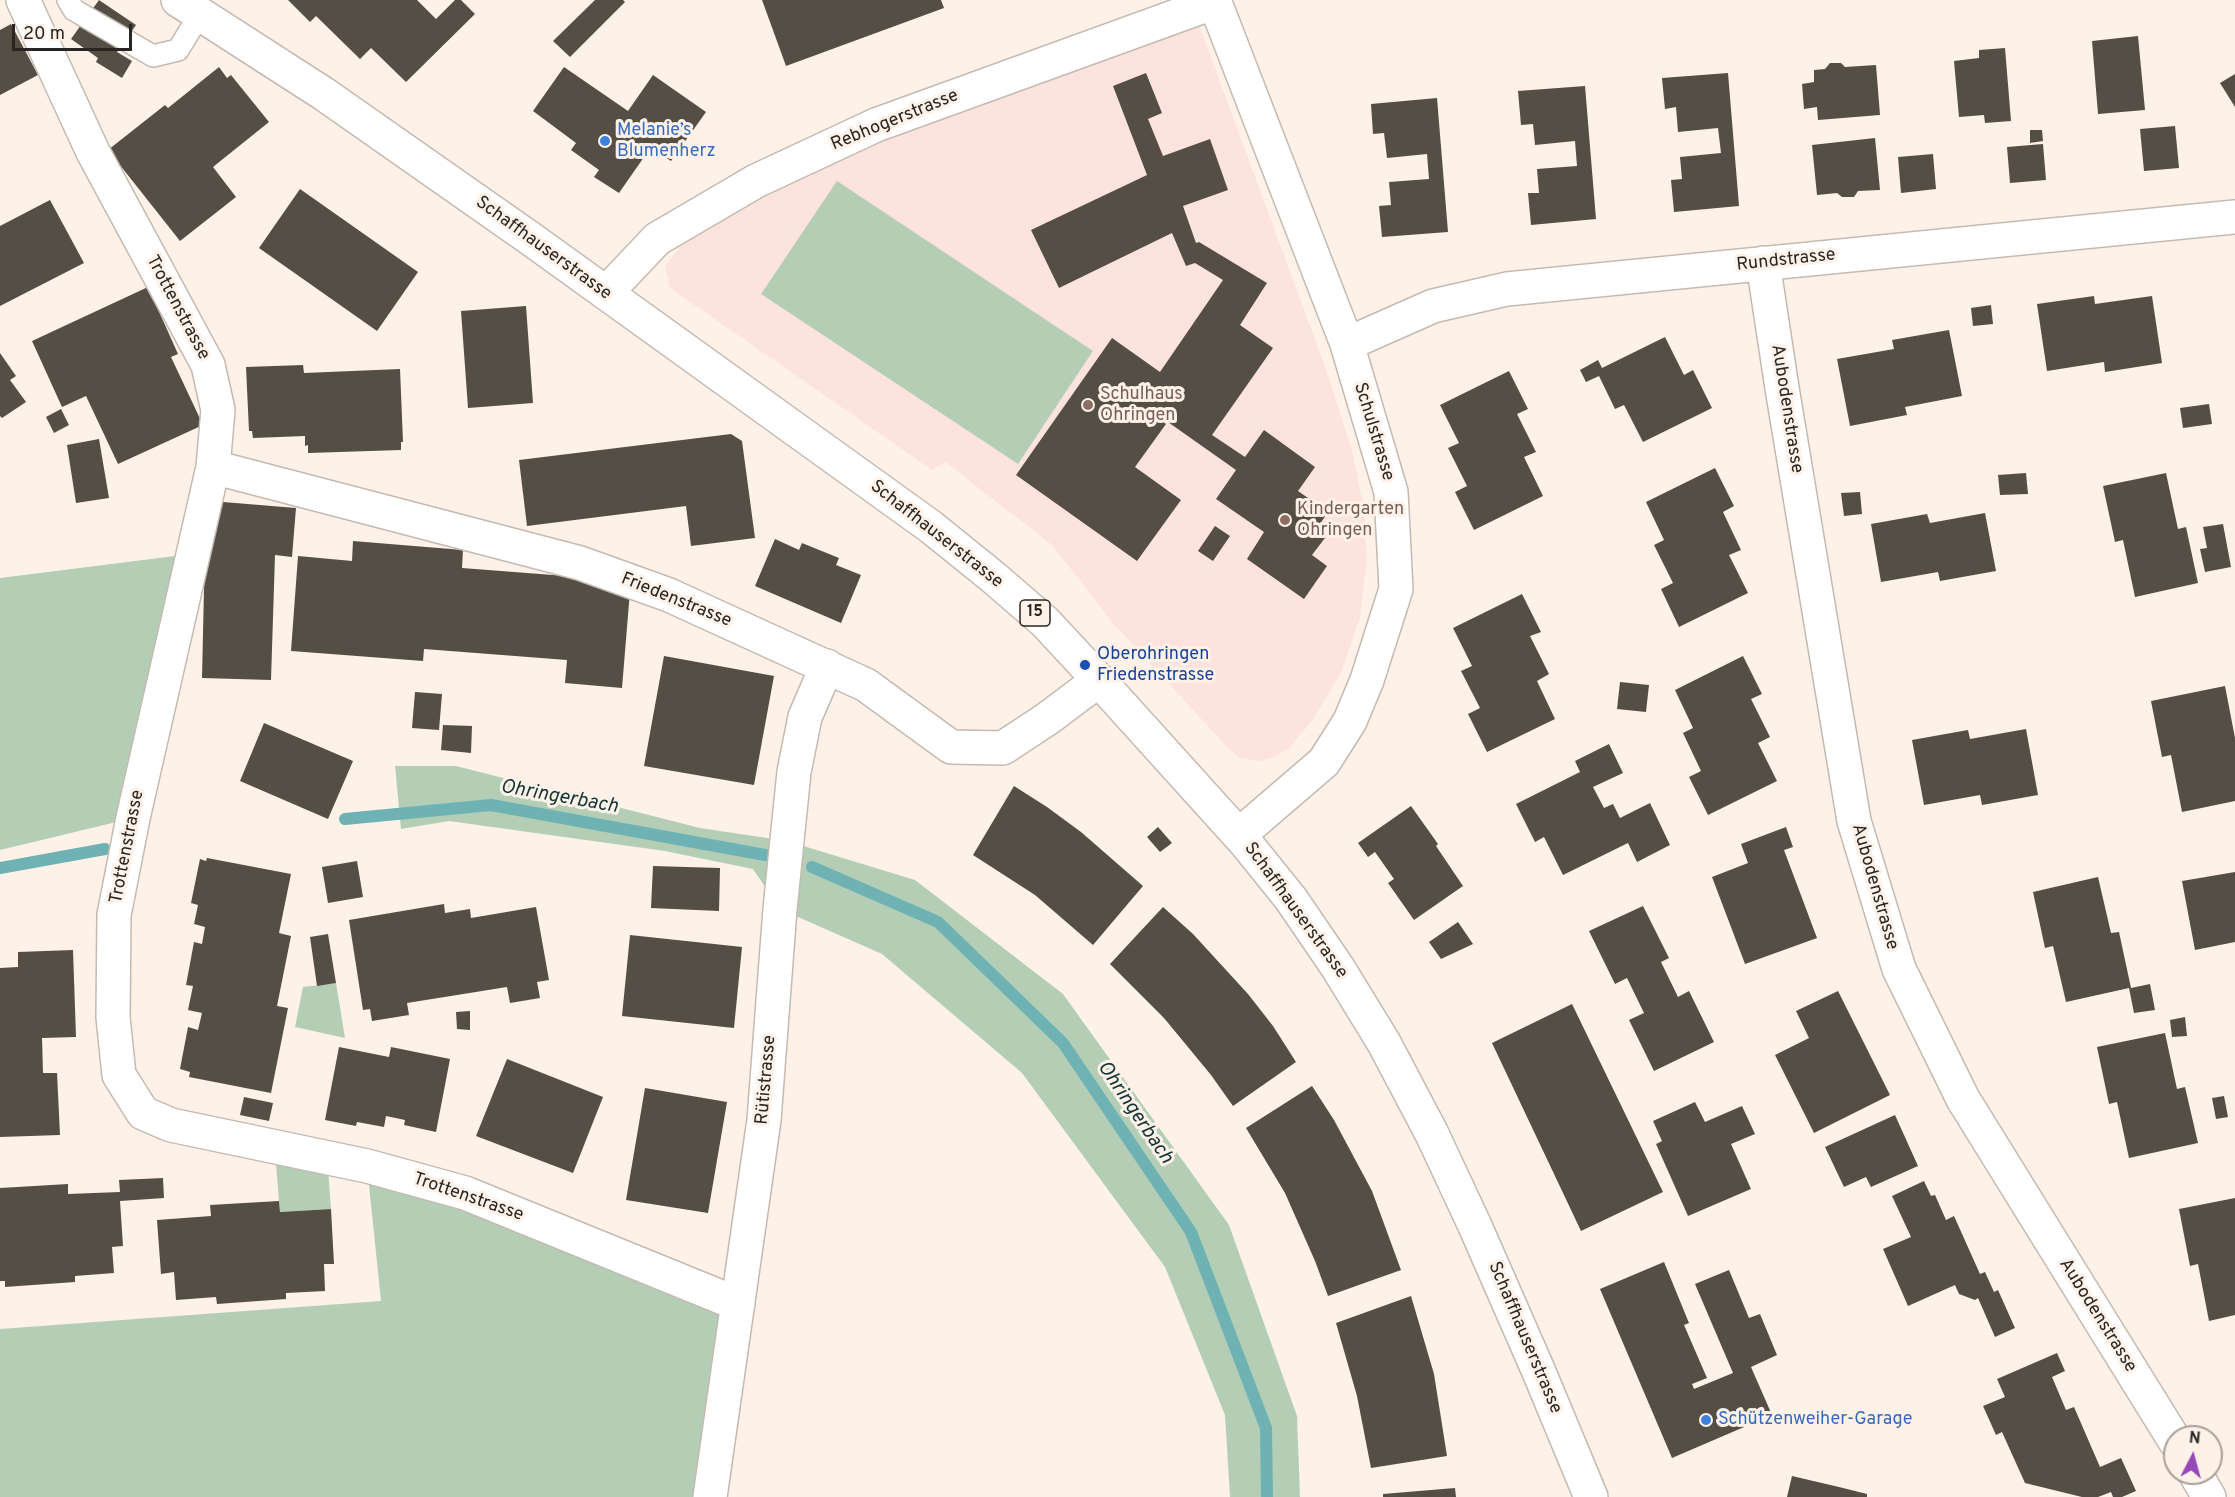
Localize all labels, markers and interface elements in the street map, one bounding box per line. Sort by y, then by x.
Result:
scale bar [15,12,135,50]
text: 20 m [23,23,65,46]
street label: Rebhogerstrasse [828,86,962,156]
place label: Melanie’s Blumenherz [617,120,715,162]
marker: Melanie’s Blumenherz [598,134,612,148]
street label: Schaffhauserstrasse [471,192,615,306]
street label: Rundstrasse [1735,245,1837,277]
street label: Trottenstrasse [140,252,214,364]
street label: Aubodenstrasse [1765,343,1807,475]
street label: Schulstrasse [1348,380,1398,484]
place label: Schulhaus Ohringen [1100,384,1183,426]
marker: Schulhaus Ohringen [1081,398,1095,412]
street label: Schaffhauserstrasse [865,476,1007,594]
place label: Kindergarten Ohringen [1297,499,1404,542]
marker: Kindergarten Ohringen [1278,513,1292,527]
street label: Friedenstrasse [618,569,734,633]
road number: 15 [1020,600,1050,626]
place label: Oberohringen Friedenstrasse [1097,644,1214,686]
marker: Oberohringen Friedenstrasse [1078,658,1092,672]
water label: Ohringerbach [498,776,620,820]
street label: Trottenstrasse [106,788,150,906]
street label: Aubodenstrasse [1846,822,1902,952]
street label: Schaffhauserstrasse [1238,839,1352,983]
street label: Rütistrasse [752,1034,782,1126]
water label: Ohringerbach [1091,1057,1177,1169]
street label: Trottenstrasse [410,1169,526,1227]
street label: Aubodenstrasse [2053,1255,2141,1377]
street label: Schaffhauserstrasse [1482,1259,1566,1417]
place label: Schützenweiher-Garage [1718,1409,1912,1431]
marker: Schützenweiher-Garage [1699,1413,1713,1427]
north arrow [2163,1425,2223,1485]
text: N [2188,1429,2201,1450]

